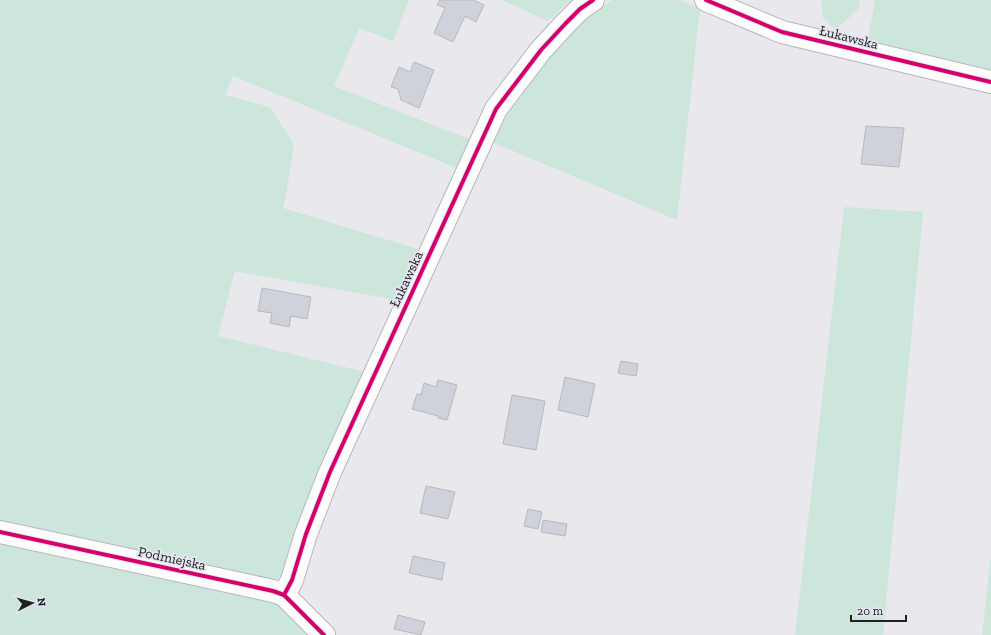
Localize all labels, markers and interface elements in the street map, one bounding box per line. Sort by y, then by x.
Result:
street label: Łukawska [818,22,880,53]
street label: Łukawska [386,248,427,310]
street label: Podmiejska [136,543,208,574]
north arrow [12,583,52,623]
text: N [35,597,48,607]
scale bar [851,597,906,623]
text: 20 m [857,604,884,618]

